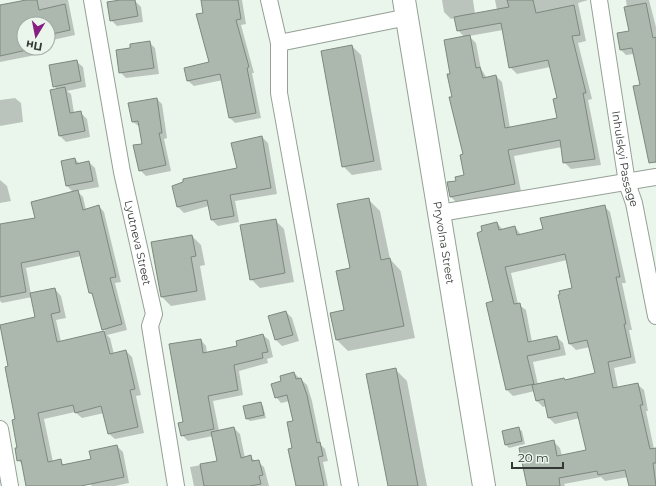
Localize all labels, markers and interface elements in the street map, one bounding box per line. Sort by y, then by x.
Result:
north arrow [16,16,56,56]
text: Пн [25,38,44,54]
street label: Inhulskyi Passage [609,110,642,208]
street label: Lyutneva Street [122,199,154,287]
street label: Pryvolna Street [430,200,458,286]
scale bar [512,444,563,470]
text: 20 m [518,450,549,465]

